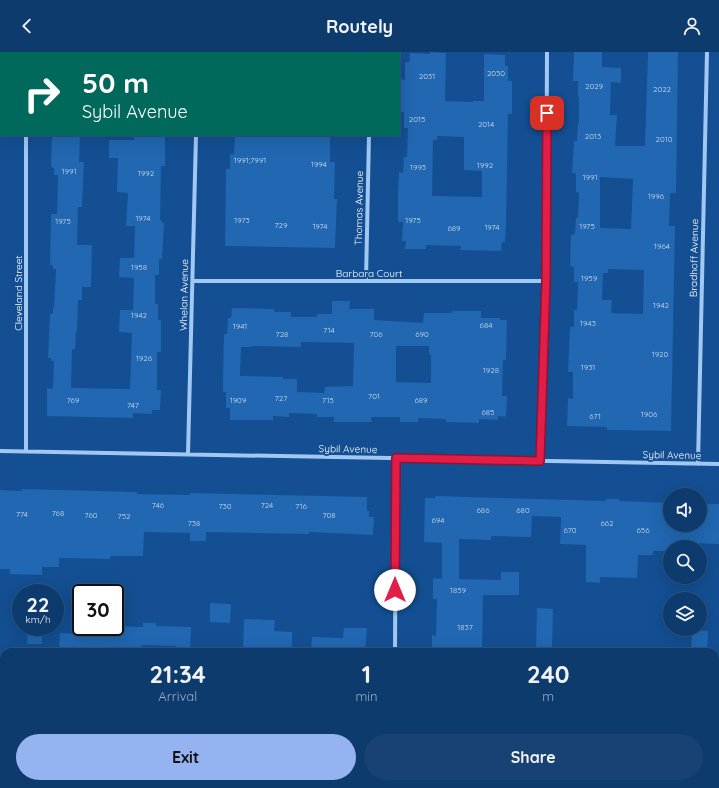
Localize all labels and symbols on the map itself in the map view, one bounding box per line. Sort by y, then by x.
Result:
house number: 2030 [487,68,505,78]
house number: 2031 [419,71,435,81]
house number: 2029 [585,81,604,91]
house number: 2022 [653,84,672,94]
pin [530,96,564,130]
house number: 2015 [409,114,425,124]
house number: 2014 [478,119,494,129]
house number: 2013 [585,131,601,141]
house number: 2010 [656,134,673,144]
house number: 1991;7991 [234,155,266,165]
house number: 1994 [311,159,327,169]
house number: 1992 [477,160,494,170]
house number: 1993 [410,162,426,172]
house number: 1991 [62,166,76,176]
house number: 1992 [138,168,155,178]
street label: Thomas Avenue [352,170,366,245]
house number: 1991 [583,172,597,182]
house number: 1996 [648,191,665,201]
house number: 1974 [135,213,151,223]
house number: 1973 [234,215,250,225]
house number: 1975 [405,215,421,225]
house number: 1975 [55,216,71,226]
street label: Bradhoff Avenue [687,218,701,297]
house number: 729 [275,220,288,230]
house number: 1974 [312,221,328,231]
house number: 1975 [579,221,595,231]
house number: 1974 [484,222,500,232]
house number: 689 [447,223,461,233]
house number: 1964 [654,241,670,251]
street label: Cleveland Street [12,255,25,331]
street label: Whelan Avenue [177,259,191,331]
house number: 1958 [131,262,147,272]
street label: Barbara Court [336,267,403,280]
house number: 1959 [581,273,598,283]
house number: 1942 [653,300,670,310]
house number: 1942 [131,310,148,320]
house number: 1943 [580,318,596,328]
house number: 684 [480,320,492,330]
house number: 1941 [233,321,247,331]
house number: 714 [323,325,335,335]
house number: 728 [276,329,288,339]
house number: 706 [369,329,383,339]
house number: 690 [415,329,429,339]
house number: 1920 [652,349,669,359]
house number: 1926 [136,353,153,363]
house number: 1931 [581,362,595,372]
house number: 1928 [483,365,499,375]
house number: 701 [368,391,380,401]
house number: 727 [275,393,287,403]
house number: 769 [67,395,80,405]
house number: 1909 [230,395,247,405]
house number: 715 [322,395,334,405]
house number: 689 [414,395,428,405]
house number: 747 [127,400,139,410]
house number: 685 [482,407,494,417]
house number: 1906 [641,409,658,419]
house number: 671 [589,411,601,421]
street label: Sybil Avenue [319,442,378,456]
street label: Sybil Avenue [643,448,702,462]
house number: 746 [152,500,165,510]
house number: 724 [261,500,273,510]
house number: 730 [218,501,232,511]
house number: 716 [295,501,308,511]
house number: 686 [477,505,490,515]
house number: 680 [516,505,530,515]
house number: 768 [52,508,64,518]
house number: 774 [16,509,28,519]
house number: 760 [85,510,98,520]
house number: 708 [322,510,336,520]
house number: 752 [118,511,131,521]
house number: 694 [432,515,444,525]
house number: 738 [188,518,200,528]
house number: 662 [600,518,614,528]
house number: 670 [563,525,577,535]
house number: 656 [637,525,650,535]
position arrow [374,569,416,611]
speed limit sign: 30 [72,584,124,636]
house number: 1859 [450,585,467,595]
house number: 1837 [457,622,473,632]

